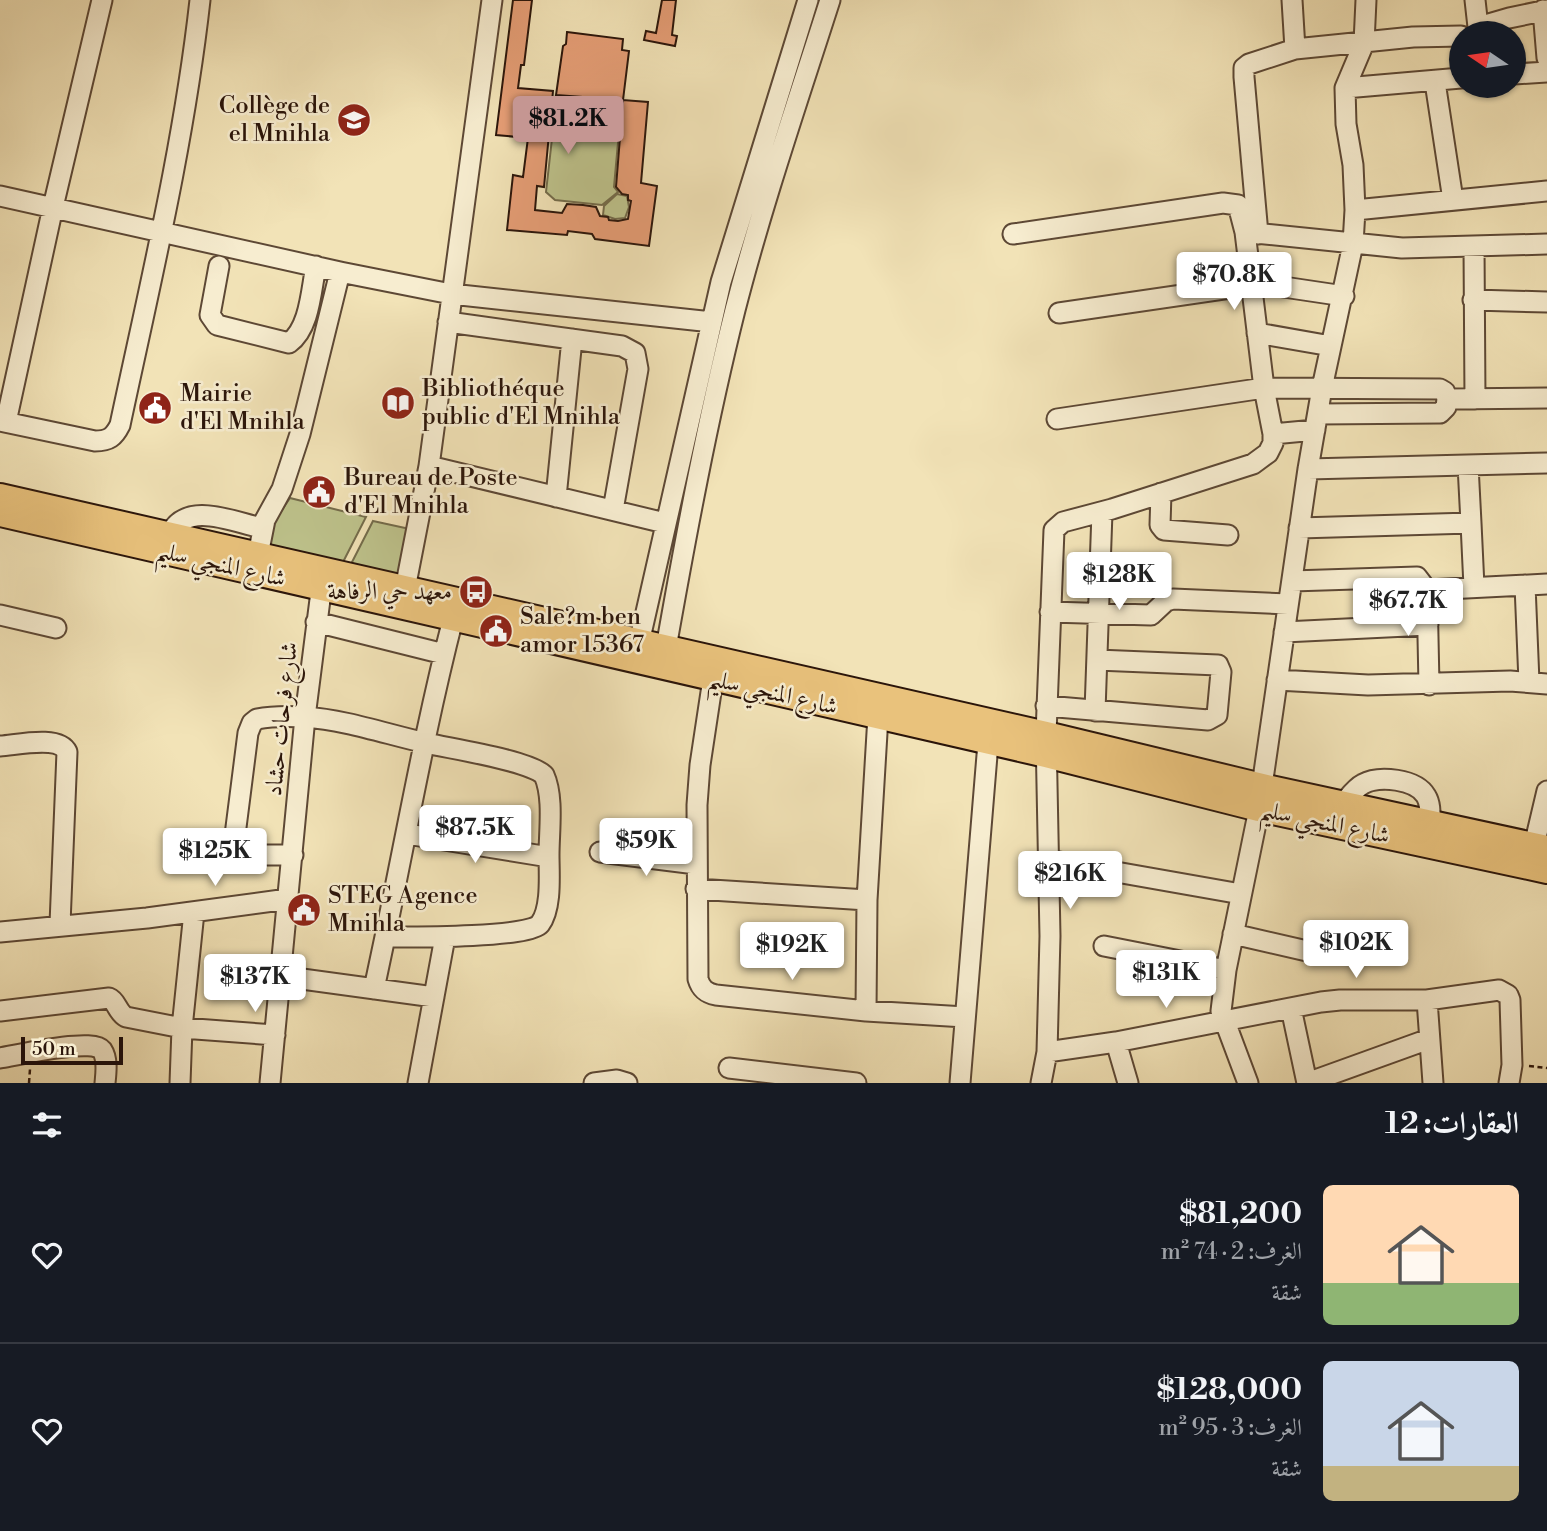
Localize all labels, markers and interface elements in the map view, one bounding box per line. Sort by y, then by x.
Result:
north arrow [1449,21,1526,98]
map controls [1449,21,1526,98]
place label: Collège de el Mnihla [219,91,331,149]
pin: $81.2K [511,96,625,156]
school or university icon: Collège de el Mnihla [335,101,373,139]
text: $81.2K [529,105,607,133]
pin: $70.8K [1177,252,1291,312]
text: $70.8K [1193,261,1275,289]
place label: Bibliothéque public d'El Mnihla [421,374,621,432]
place label: Mairie d'El Mnihla [180,379,305,437]
library icon: Bibliothéque public d'El Mnihla [379,384,417,422]
public building icon: Mairie d'El Mnihla [136,389,174,427]
place label: Bureau de Poste d'El Mnihla [343,463,518,521]
public building icon: Bureau de Poste d'El Mnihla [300,473,338,511]
street label: شارع المنجي سليم [152,536,288,602]
pin: $128K [1070,552,1168,612]
text: $128K [1083,561,1155,589]
bus stop icon: معهد حي الرفاهة [457,573,495,611]
place label: معهد حي الرفاهة [327,577,452,610]
pin: $67.7K [1351,578,1465,638]
text: $67.7K [1369,587,1447,615]
place label: Sale?m ben amor 15367 [520,602,644,660]
public building icon: Sale?m ben amor 15367 [477,612,515,650]
street label: شارع فرحات حشاد [259,640,309,798]
street label: شارع المنجي سليم [704,664,840,730]
street label: شارع المنجي سليم [1256,795,1392,859]
pin: $87.5K [418,806,532,865]
text: $87.5K [435,814,515,842]
pin: $59K [605,818,687,878]
text: $59K [615,827,677,855]
pin: $125K [166,828,264,888]
text: $125K [179,837,251,865]
pin: $216K [1021,852,1119,911]
text: $216K [1034,860,1106,888]
place label: STEG Agence Mnihla [328,881,478,939]
public building icon: STEG Agence Mnihla [285,891,323,929]
pin: $102K [1307,920,1405,980]
pin: $192K [743,922,841,982]
text: $102K [1319,929,1393,957]
text: $192K [756,931,828,959]
pin: $131K [1117,950,1215,1010]
pin: $137K [206,954,304,1014]
text: $131K [1132,959,1200,987]
text: $137K [220,963,290,991]
scale bar [21,1034,122,1066]
text: 50 m [32,1037,76,1061]
text: العقارات: 12 [1385,1105,1519,1143]
icon: filters [28,1106,66,1144]
text: $81,200 [1179,1195,1302,1233]
icon: home [1379,1213,1463,1297]
icon: heart [28,1236,66,1274]
text: الغرف: 2 · 74 m² [1161,1238,1302,1266]
text: شقة [1272,1279,1302,1307]
text: $128,000 [1157,1371,1302,1409]
icon: home [1379,1389,1463,1473]
icon: heart [28,1412,66,1450]
text: الغرف: 3 · 95 m² [1159,1414,1302,1442]
text: شقة [1272,1455,1302,1483]

